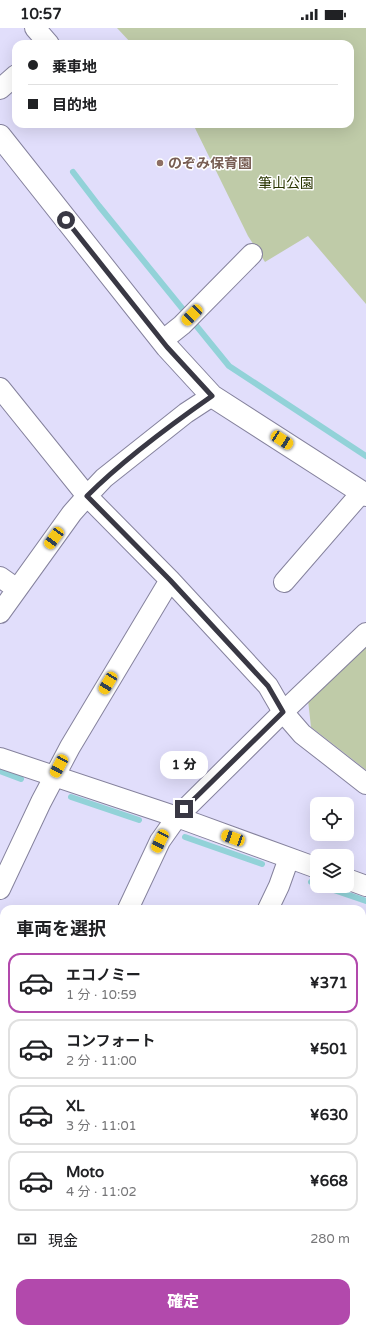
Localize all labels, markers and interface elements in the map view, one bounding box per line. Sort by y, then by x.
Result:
text: 10:57 [20,5,62,23]
text: 乗車地 [52,58,97,76]
text: 目的地 [52,96,97,114]
place label: のぞみ保育園 [168,155,252,172]
marker: のぞみ保育園 [155,158,165,168]
park label: 筆山公園 [258,175,314,192]
route start [57,211,75,229]
car [179,302,205,328]
car [269,428,295,452]
car [42,525,66,551]
car [97,670,119,696]
callout: 1 分 [160,751,208,779]
car [48,753,70,779]
text: 1 分 [172,757,196,773]
map controls [310,797,354,893]
button: locate [310,797,354,841]
route end [175,800,193,818]
car [149,828,171,854]
car [220,828,246,848]
button: layers [310,849,354,893]
text: 車両を選択 [16,918,106,940]
icon: car [18,965,54,1001]
text: エコノミー [66,966,141,984]
text: ¥371 [310,974,348,992]
text: 1 分 · 10:59 [66,987,137,1003]
icon: car [18,1031,54,1067]
text: コンフォート [66,1032,156,1050]
text: ¥501 [310,1040,348,1058]
text: 2 分 · 11:00 [66,1053,137,1069]
icon: car [18,1097,54,1133]
text: XL [66,1097,85,1115]
text: ¥630 [310,1106,348,1124]
text: 3 分 · 11:01 [66,1118,137,1134]
icon: car [18,1163,54,1199]
text: Moto [66,1163,104,1181]
text: ¥668 [310,1172,348,1190]
text: 4 分 · 11:02 [66,1184,137,1200]
icon: cash [16,1228,38,1250]
text: 280 m [310,1231,350,1247]
text: 現金 [48,1232,78,1250]
button: 確定 [16,1279,350,1325]

